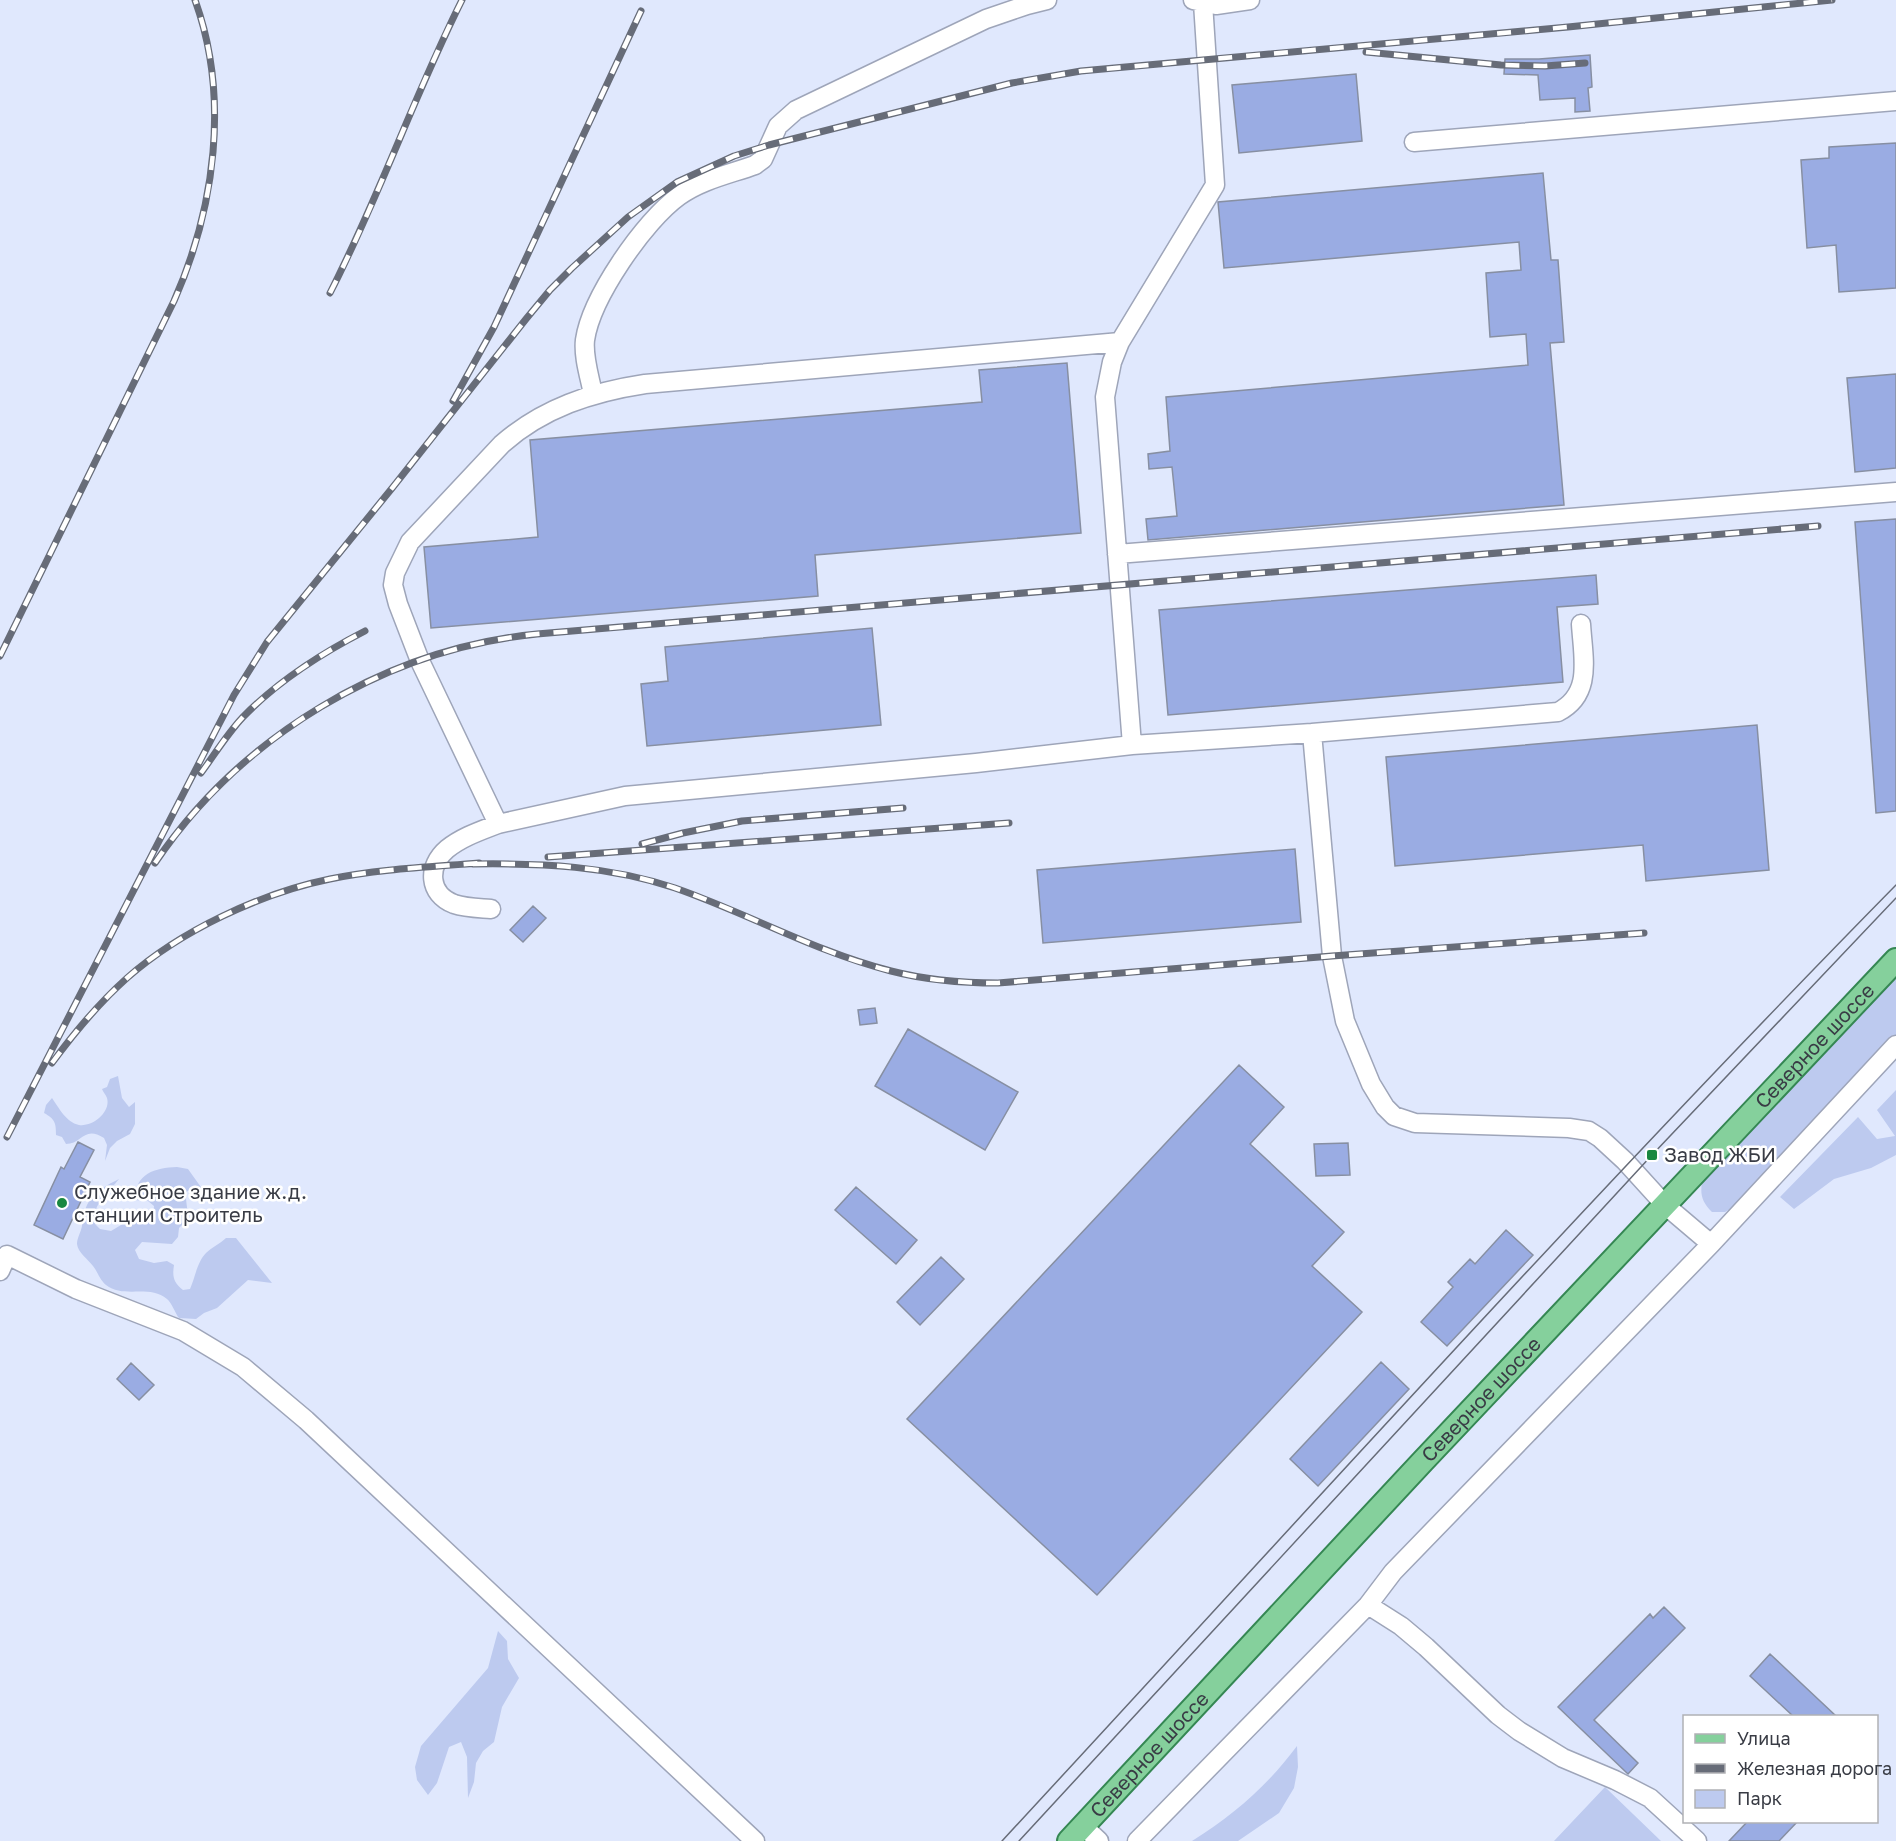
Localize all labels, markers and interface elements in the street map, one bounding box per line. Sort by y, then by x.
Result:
street label: Северное шоссе [1749,978,1879,1113]
place label: Завод ЖБИ [1664,1142,1776,1166]
marker: Завод ЖБИ [1645,1148,1659,1162]
place label: Служебное здание ж.д. станции Строитель [74,1179,307,1226]
marker: Служебное здание ж.д. станции Строитель [55,1196,69,1210]
street label: Северное шоссе [1416,1331,1545,1466]
street label: Северное шоссе [1084,1686,1213,1822]
legend [1683,1715,1878,1823]
text: Улица [1737,1727,1791,1749]
text: Железная дорога [1737,1757,1892,1779]
text: Парк [1737,1787,1782,1809]

